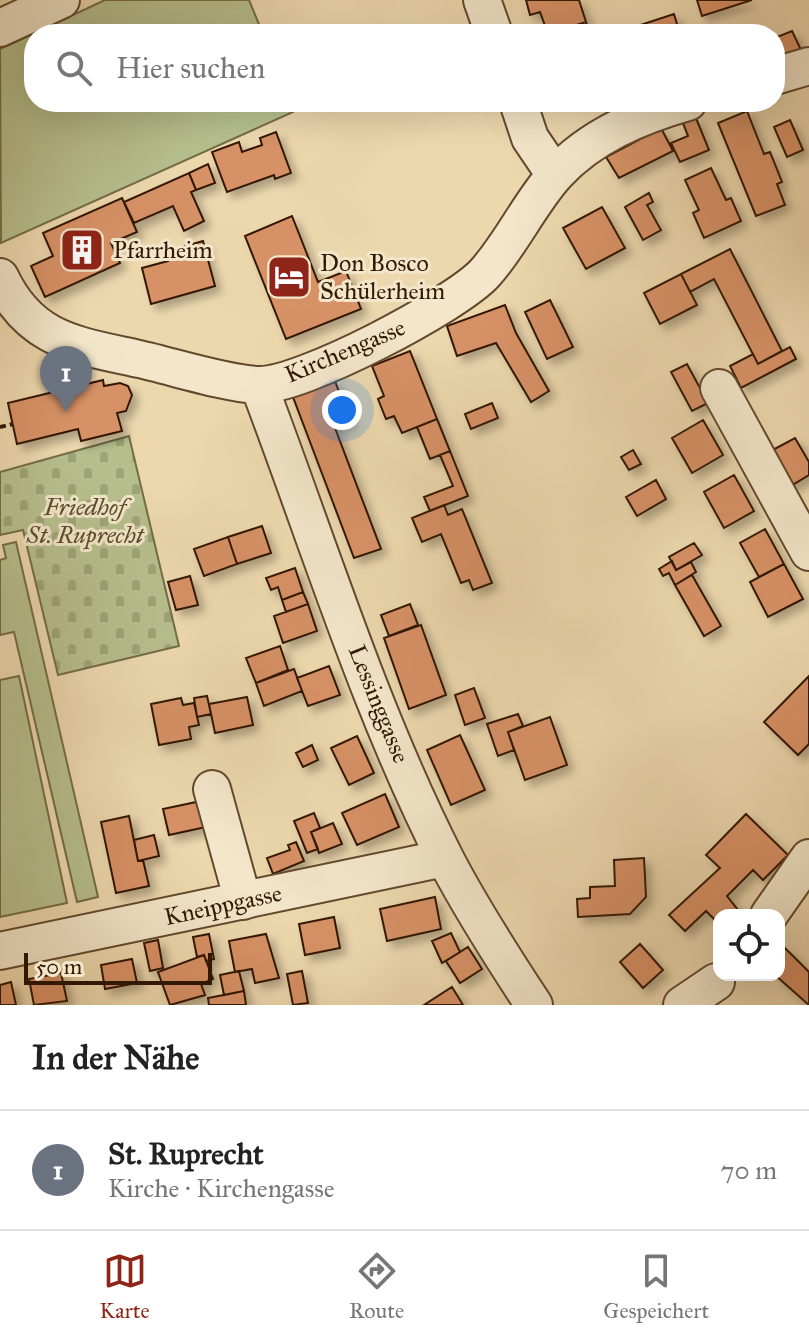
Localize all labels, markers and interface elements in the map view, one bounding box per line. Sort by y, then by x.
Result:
search box [24,24,785,112]
icon: search [52,46,96,90]
text: Hier suchen [116,50,265,86]
building icon: Pfarrheim [58,226,106,274]
place label: Pfarrheim [113,235,213,265]
place label: Don Bosco Schülerheim [320,248,445,306]
hotel icon: Don Bosco Schülerheim [265,253,313,301]
street label: Kirchengasse [280,312,410,390]
pin: 1 [40,346,92,412]
your location [322,390,362,430]
park label: Friedhof St. Ruprecht [26,492,145,550]
street label: Lessinggasse [342,641,416,767]
street label: Kneippgasse [161,878,285,932]
map controls [713,909,785,981]
button: locate [713,909,785,981]
scale bar [24,949,212,985]
text: 50 m [36,953,82,980]
text: In der Nähe [32,1037,199,1078]
text: St. Ruprecht [108,1136,264,1172]
text: 1 [53,1154,63,1186]
text: 70 m [721,1154,777,1186]
text: Kirche · Kirchengasse [108,1172,335,1204]
tab: Karte [100,1249,150,1324]
tab: Route [349,1249,404,1324]
tab: Gespeichert [603,1249,709,1324]

